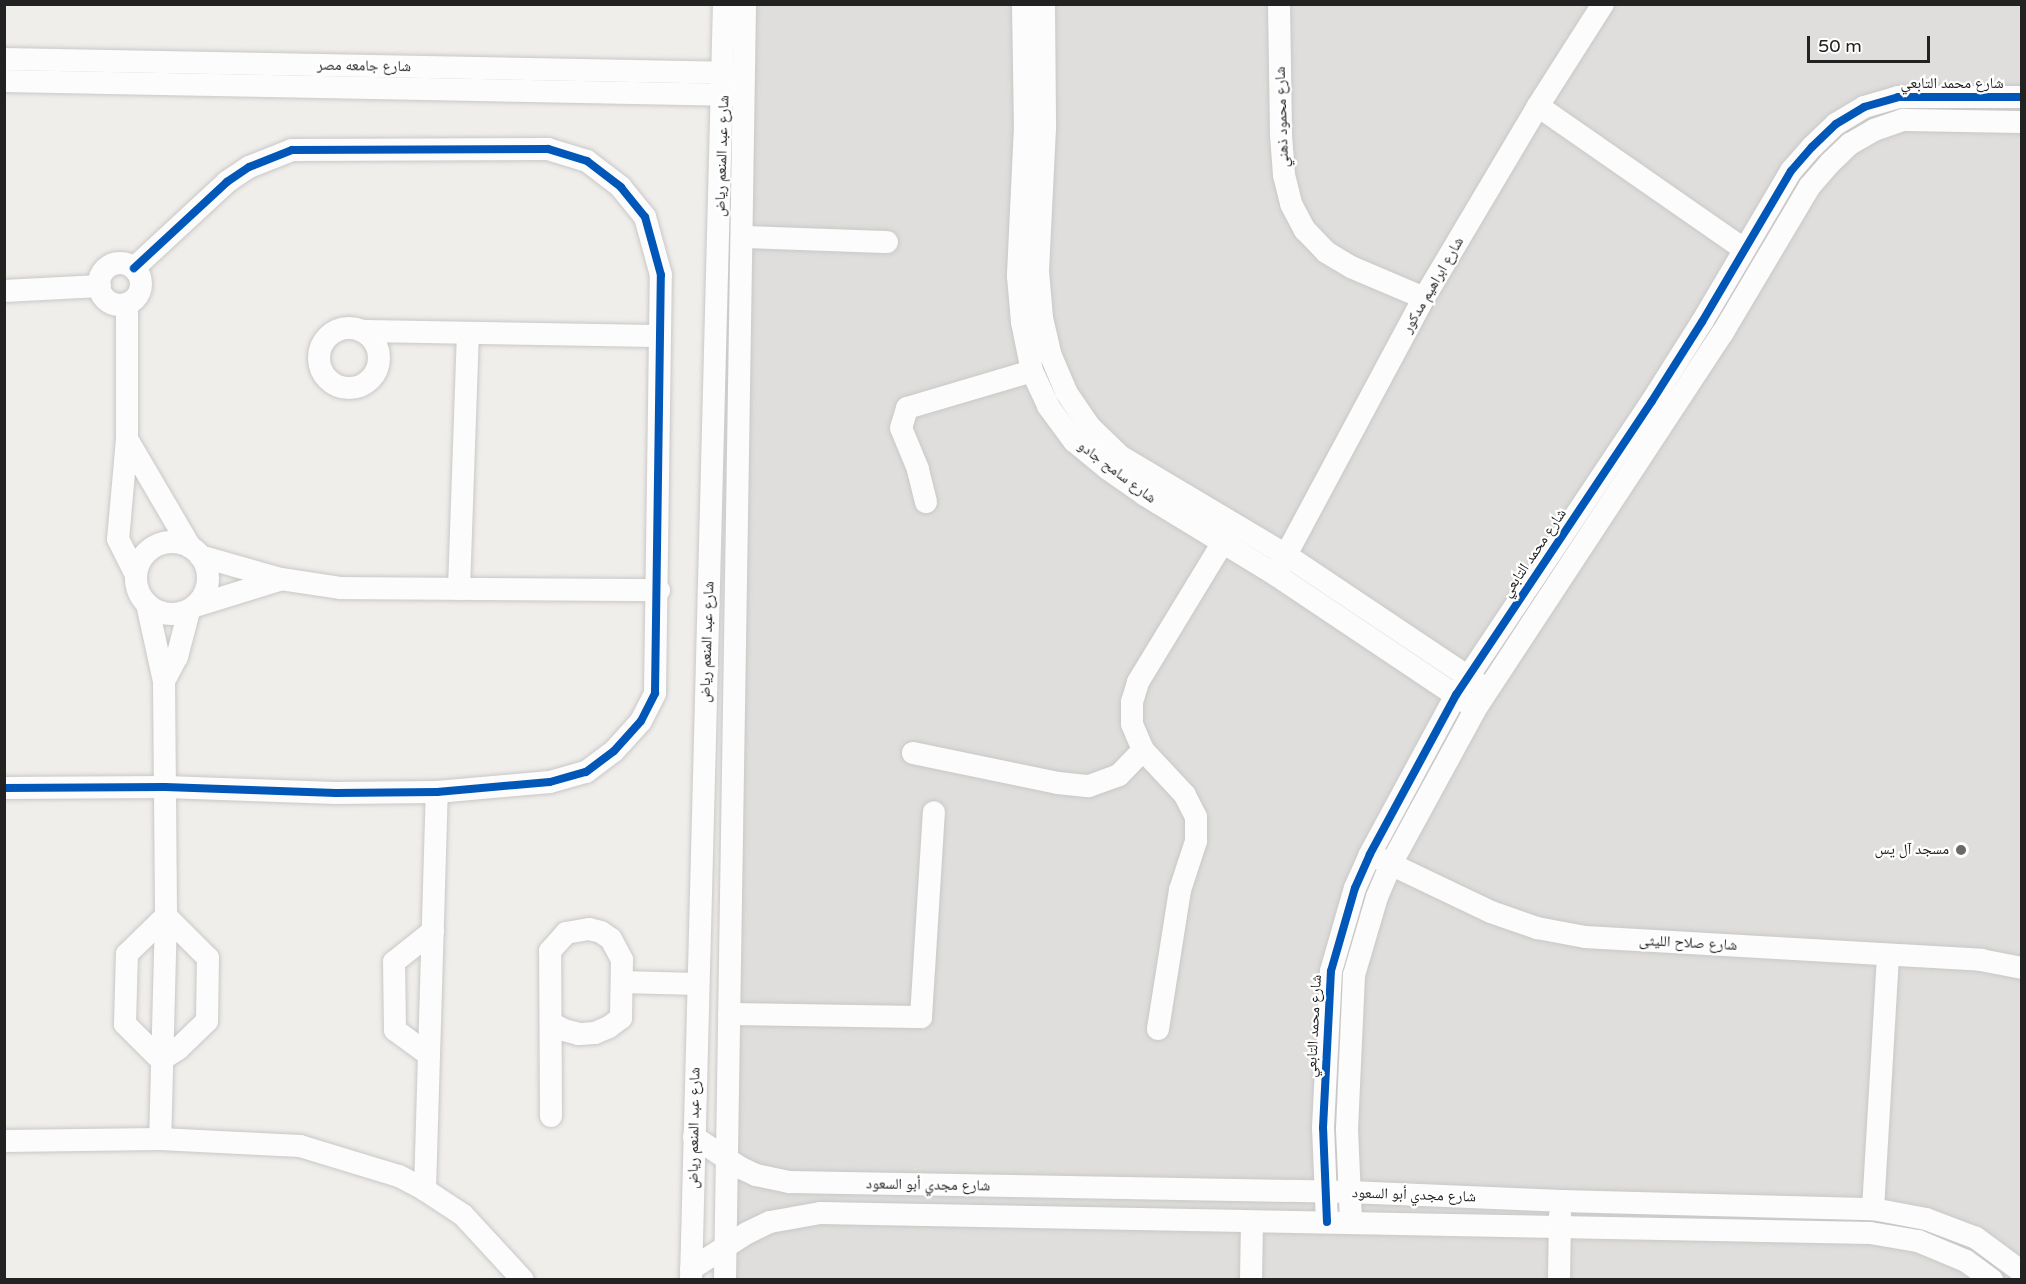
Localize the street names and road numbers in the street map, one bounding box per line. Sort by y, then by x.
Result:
street label: شارع جامعه مصر [317,56,411,76]
street label: شارع محمود ذهني [1271,66,1293,168]
street label: شارع محمد التابعي [1900,75,2004,93]
street label: شارع عبد المنعم رياض [711,95,733,217]
street label: شارع ابراهيم مدكور [1398,234,1468,336]
street label: شارع سامح جادو [1074,437,1160,507]
street label: شارع محمد التابعي [1498,505,1570,601]
street label: شارع عبد المنعم رياض [696,581,718,703]
street label: شارع صلاح الليثى [1638,931,1738,955]
street label: شارع محمد التابعي [1302,974,1326,1078]
street label: شارع عبد المنعم رياض [684,1067,704,1189]
street label: شارع مجدي أبو السعود [866,1175,990,1195]
street label: شارع مجدي أبو السعود [1352,1184,1476,1206]

